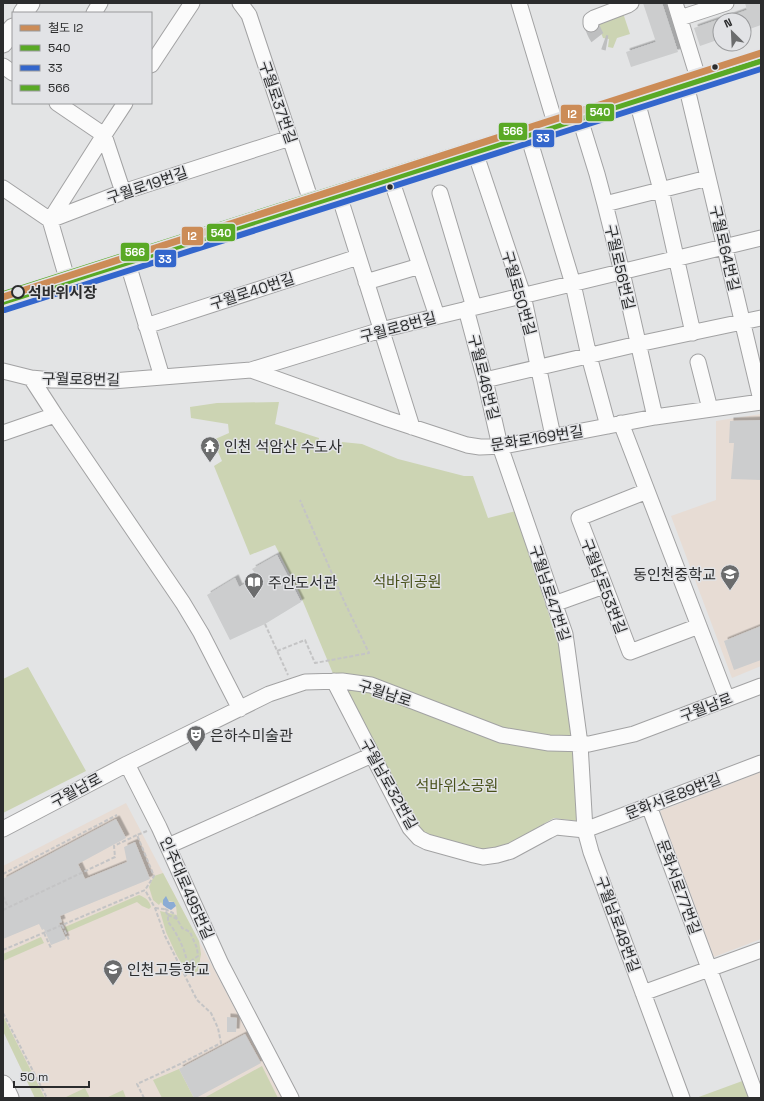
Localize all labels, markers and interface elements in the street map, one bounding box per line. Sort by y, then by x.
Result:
legend [12,12,152,104]
north arrow [712,12,752,52]
text: N [722,15,734,31]
text: 철도 I2 [48,20,83,36]
text: 540 [48,40,70,56]
street label: 구월로37번길 [255,58,301,146]
text: 33 [48,60,63,76]
unlabelled marker [710,62,720,72]
text: 566 [48,80,70,96]
line badge: 540 [585,103,615,122]
line badge: I2 [560,104,583,124]
text: 540 [590,105,610,119]
text: I2 [567,107,577,121]
line badge: 566 [498,122,528,141]
text: 566 [503,124,523,138]
line badge: 33 [532,129,555,148]
text: 33 [536,131,550,145]
street label: 구월로19번길 [104,162,190,208]
unlabelled marker [385,182,395,192]
street label: 구월로64번길 [706,203,744,293]
street label: 구월로56번길 [601,222,639,312]
line badge: 540 [206,223,236,242]
line badge: I2 [181,226,204,246]
text: 540 [211,226,231,240]
text: I2 [187,229,197,243]
line badge: 566 [120,242,150,262]
text: 566 [125,245,145,259]
street label: 구월로50번길 [498,248,540,338]
line badge: 33 [154,249,177,268]
text: 33 [158,252,172,266]
street label: 구월로40번길 [207,268,297,314]
place label: 석바위시장 [28,283,97,302]
marker: 석바위시장 [11,285,25,299]
street label: 구월로8번길 [358,308,438,346]
street label: 구월로46번길 [464,332,504,422]
street label: 구월로8번길 [42,369,120,389]
street label: 문화로169번길 [489,421,585,455]
temple icon: 인천 석암산 수도사 [199,435,221,463]
place label: 인천 석암산 수도사 [224,437,342,456]
street label: 구월남로53번길 [577,536,631,636]
street label: 구월남로47번길 [525,542,575,644]
school or university icon: 동인천중학교 [719,563,741,591]
place label: 동인천중학교 [633,565,716,584]
library icon: 주안도서관 [243,571,265,599]
park label: 석바위공원 [372,572,442,591]
place label: 주안도서관 [268,573,337,592]
street label: 구월남로 [356,675,414,711]
street label: 구월남로 [677,688,735,726]
theatre icon: 은하수미술관 [185,724,207,752]
place label: 은하수미술관 [210,726,293,745]
street label: 구월남로32번길 [356,735,422,833]
street label: 구월남로 [47,769,105,811]
street label: 문화서로89번길 [622,769,724,823]
park label: 석바위소공원 [416,776,498,795]
street label: 인주대로495번길 [156,834,218,942]
street label: 문화서로77번길 [653,837,705,937]
street label: 구월남로48번길 [592,873,644,975]
school or university icon: 인천고등학교 [102,958,124,986]
place label: 인천고등학교 [127,960,210,979]
scale bar [14,1063,89,1089]
text: 50 m [20,1069,48,1085]

